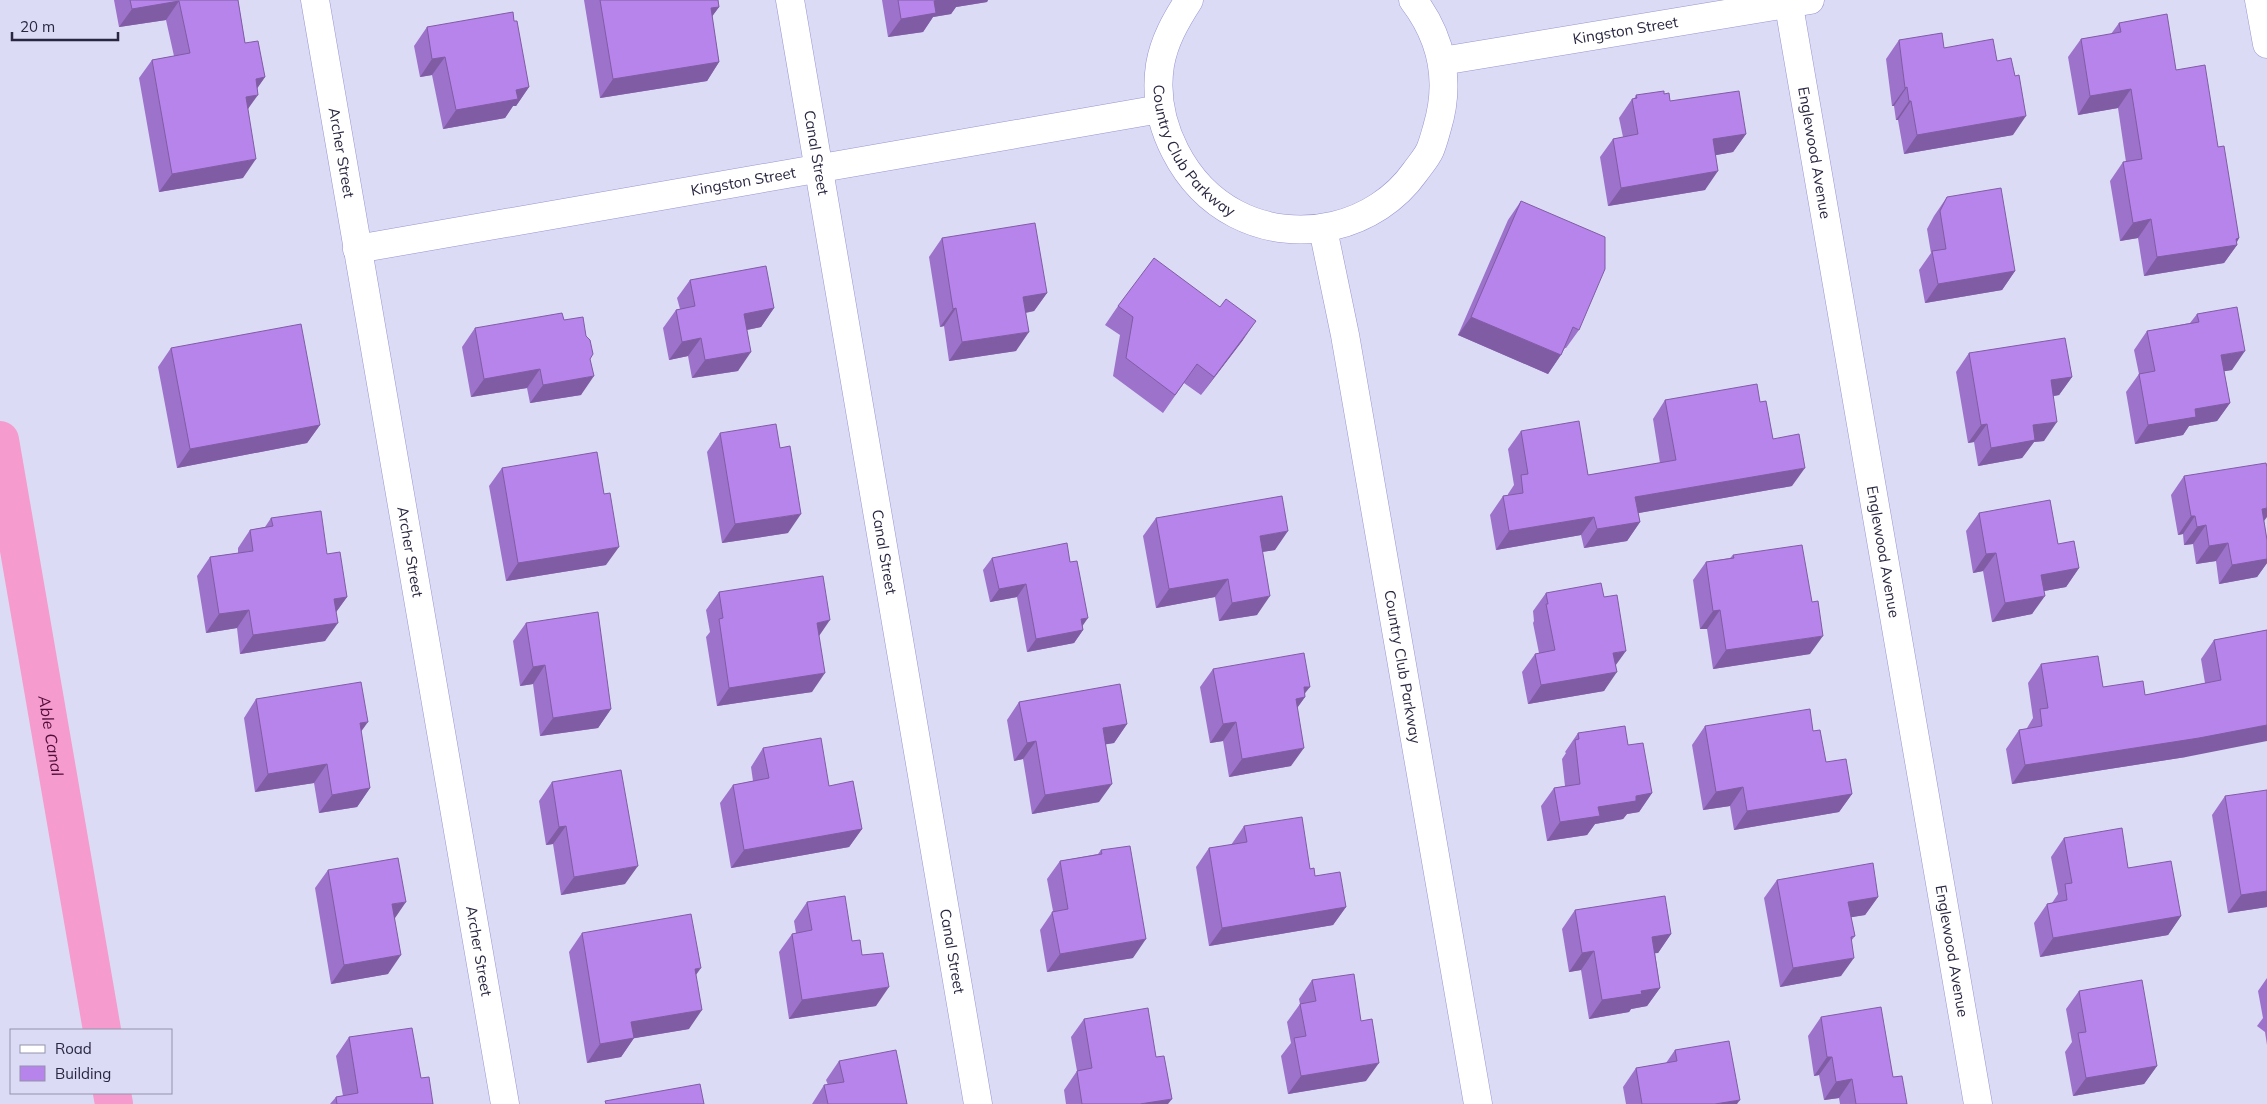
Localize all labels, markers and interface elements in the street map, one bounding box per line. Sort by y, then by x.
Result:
scale bar [12,10,119,42]
street label: Kingston Street [1571,12,1679,48]
text: 20 m [20,17,55,36]
street label: Country Club Parkway [1149,84,1239,221]
street label: Englewood Avenue [1794,85,1835,220]
street label: Archer Street [325,106,359,199]
street label: Canal Street [800,109,833,197]
street label: Kingston Street [689,163,797,200]
street label: Englewood Avenue [1863,484,1904,619]
street label: Archer Street [393,505,428,599]
street label: Canal Street [868,508,901,596]
street label: Country Club Parkway [1380,589,1425,745]
water label: Able Canal [34,693,68,778]
street label: Englewood Avenue [1931,883,1973,1018]
street label: Archer Street [462,904,496,998]
street label: Canal Street [936,907,969,995]
legend [10,1029,172,1094]
text: Road [55,1039,92,1058]
text: Building [55,1064,111,1083]

